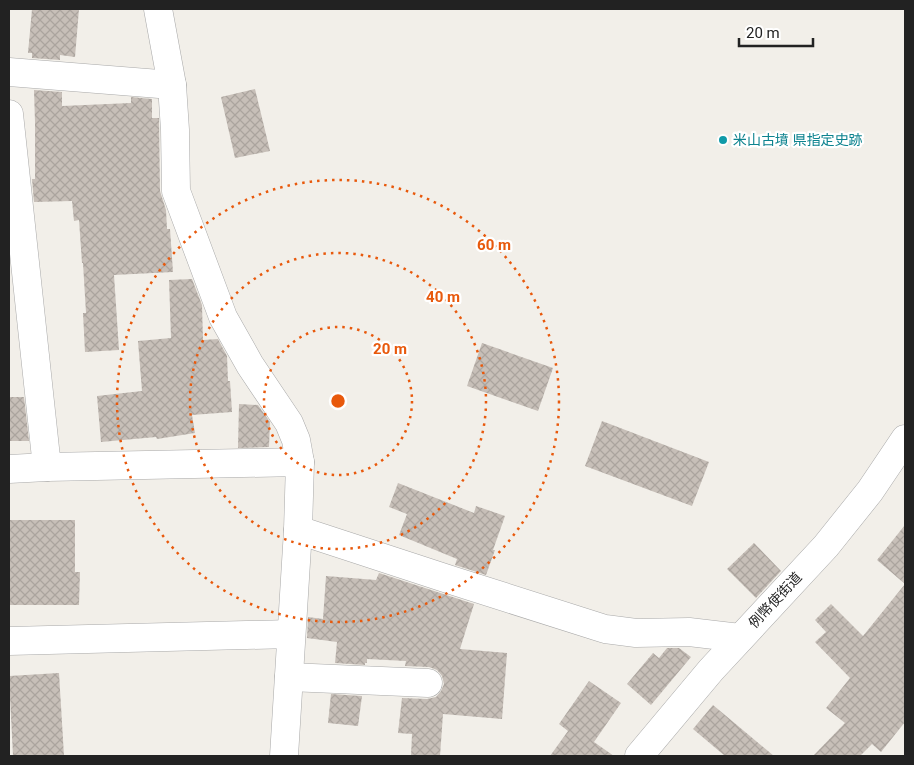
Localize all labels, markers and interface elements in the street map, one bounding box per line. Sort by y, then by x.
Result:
scale bar [739,15,813,47]
text: 20 m [746,24,780,42]
place label: 米山古墳 県指定史跡 [733,132,862,148]
marker: 米山古墳 県指定史跡 [717,134,729,146]
text: 60 m [477,236,511,254]
text: 40 m [426,288,460,306]
text: 20 m [373,340,407,358]
centre of rings [329,392,347,410]
street label: 例幣使街道 [745,569,805,631]

